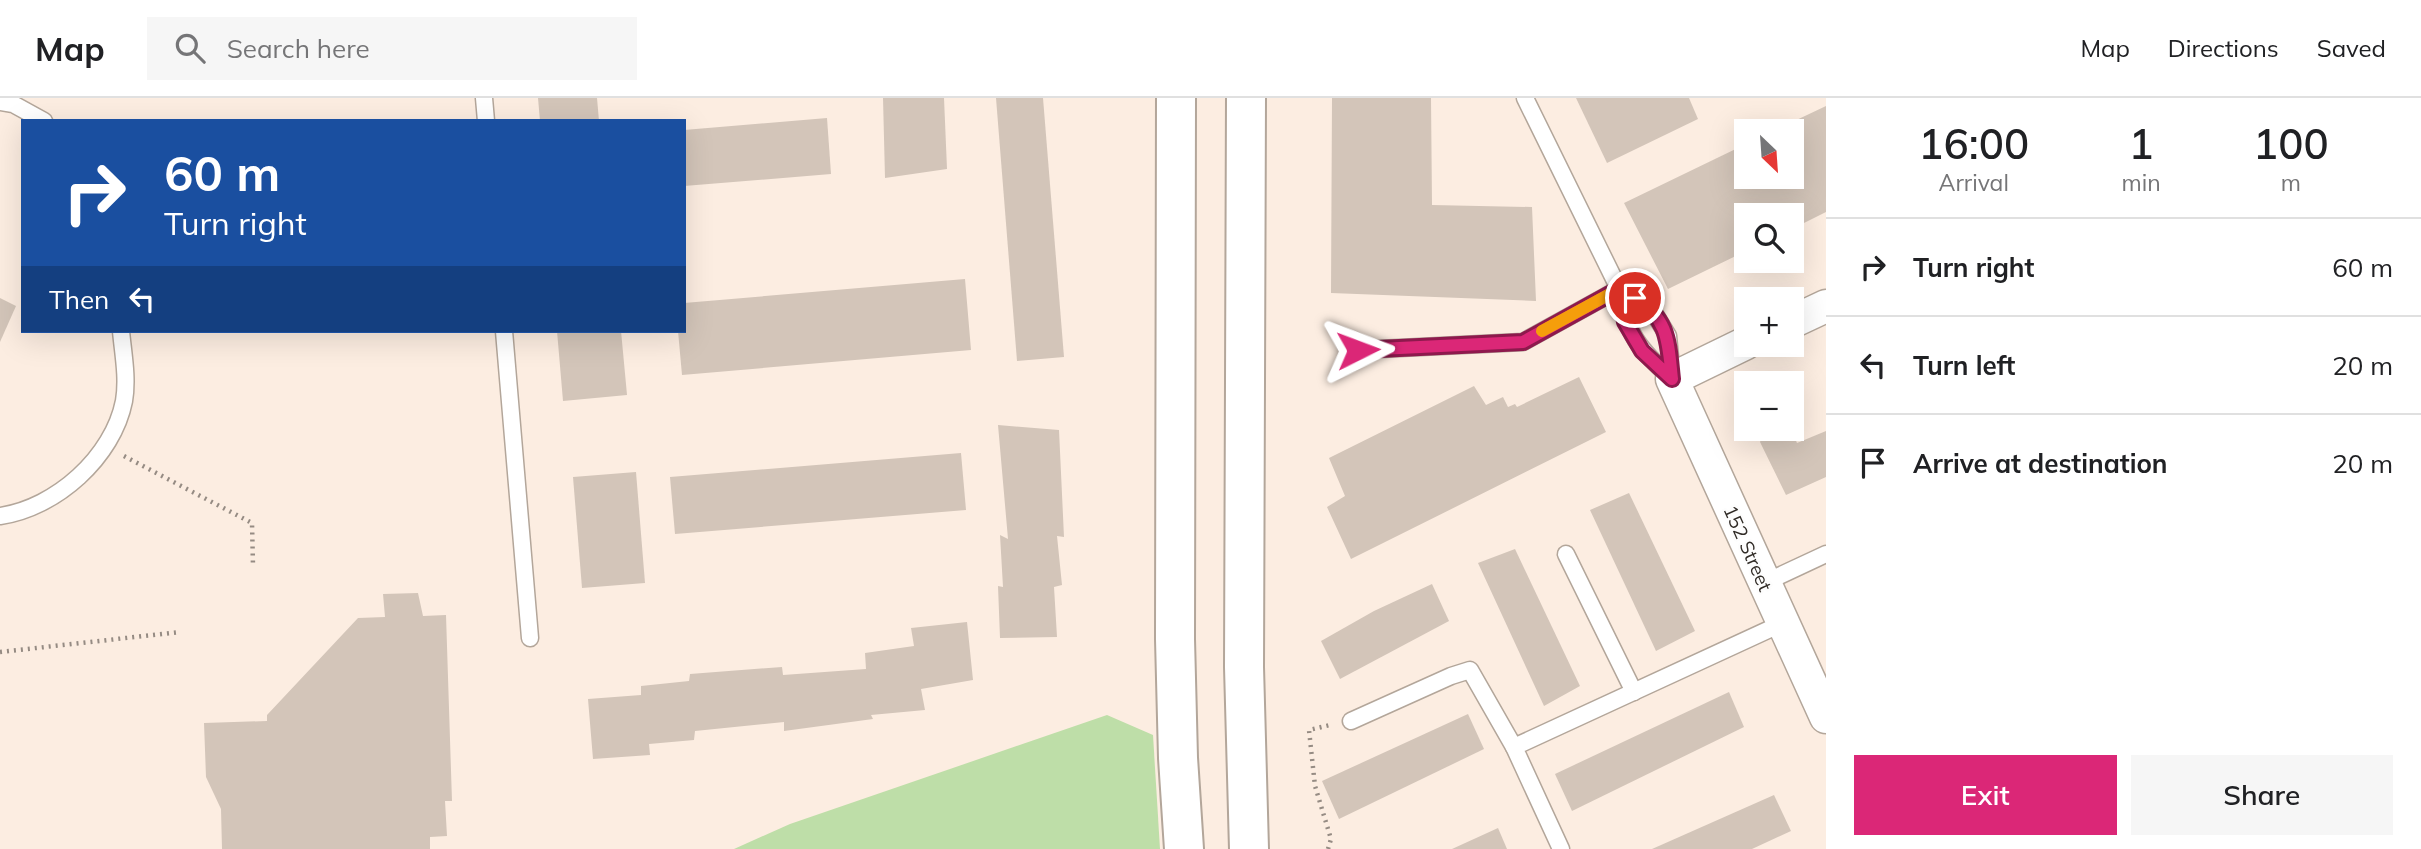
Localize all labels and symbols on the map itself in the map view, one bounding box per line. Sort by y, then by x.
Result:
north arrow [1734,119,1804,189]
pin [1605,268,1665,328]
position arrow [1321,313,1395,387]
street label: 152 Street [1718,501,1778,595]

